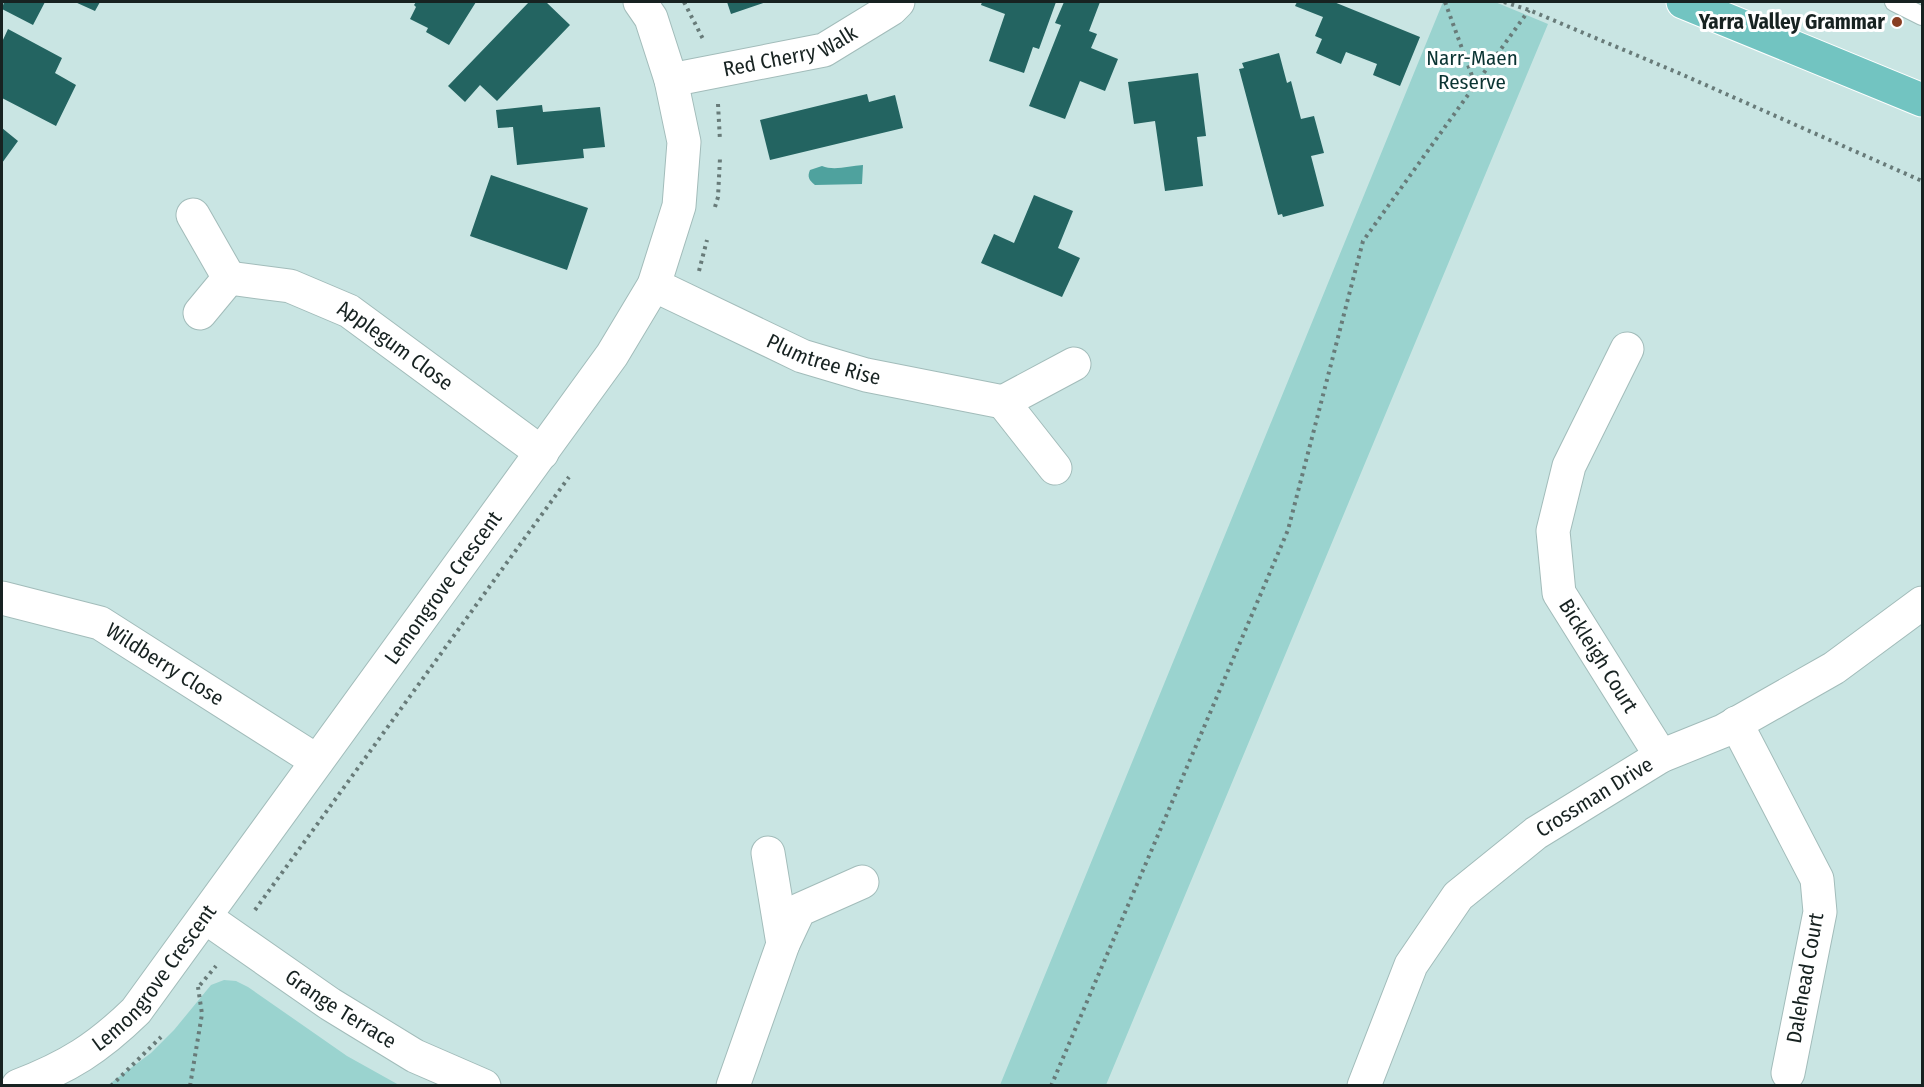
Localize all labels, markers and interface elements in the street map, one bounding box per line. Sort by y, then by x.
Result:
place label: Yarra Valley Grammar [1698,9,1885,35]
marker: Yarra Valley Grammar [1890,15,1904,29]
street label: Red Cherry Walk [721,20,862,82]
park label: Narr-Maen Reserve [1426,45,1518,95]
street label: Applegum Close [334,295,458,396]
street label: Plumtree Rise [762,328,883,391]
street label: Lemongrove Crescent [379,506,508,669]
street label: Bickleigh Court [1553,594,1644,718]
street label: Wildberry Close [101,617,229,711]
street label: Crossman Drive [1531,751,1658,843]
street label: Lemongrove Crescent [87,899,222,1057]
street label: Dalehead Court [1781,911,1829,1045]
street label: Grange Terrace [280,964,401,1054]

